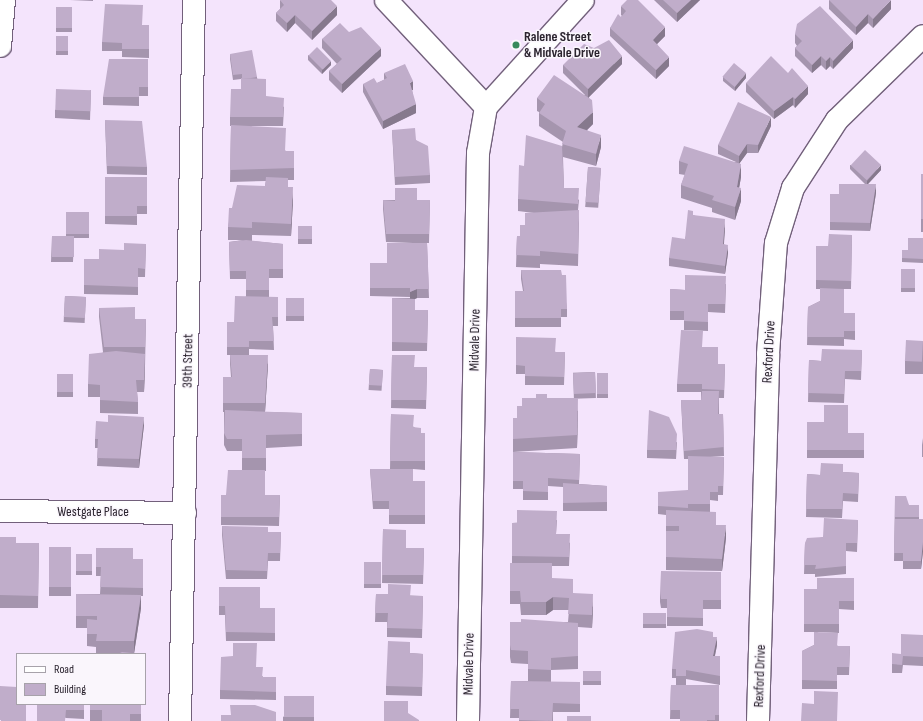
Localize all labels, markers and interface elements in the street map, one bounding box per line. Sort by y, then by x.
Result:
place label: Ralene Street & Midvale Drive [524,29,600,62]
marker: Ralene Street & Midvale Drive [511,40,521,50]
street label: Midvale Drive [466,309,484,371]
street label: Rexford Drive [759,320,779,384]
street label: 39th Street [179,334,197,388]
street label: Westgate Place [57,504,129,520]
street label: Midvale Drive [460,633,478,695]
street label: Rexford Drive [751,644,769,708]
legend [16,653,146,705]
text: Road [54,662,74,677]
text: Building [54,682,86,697]

